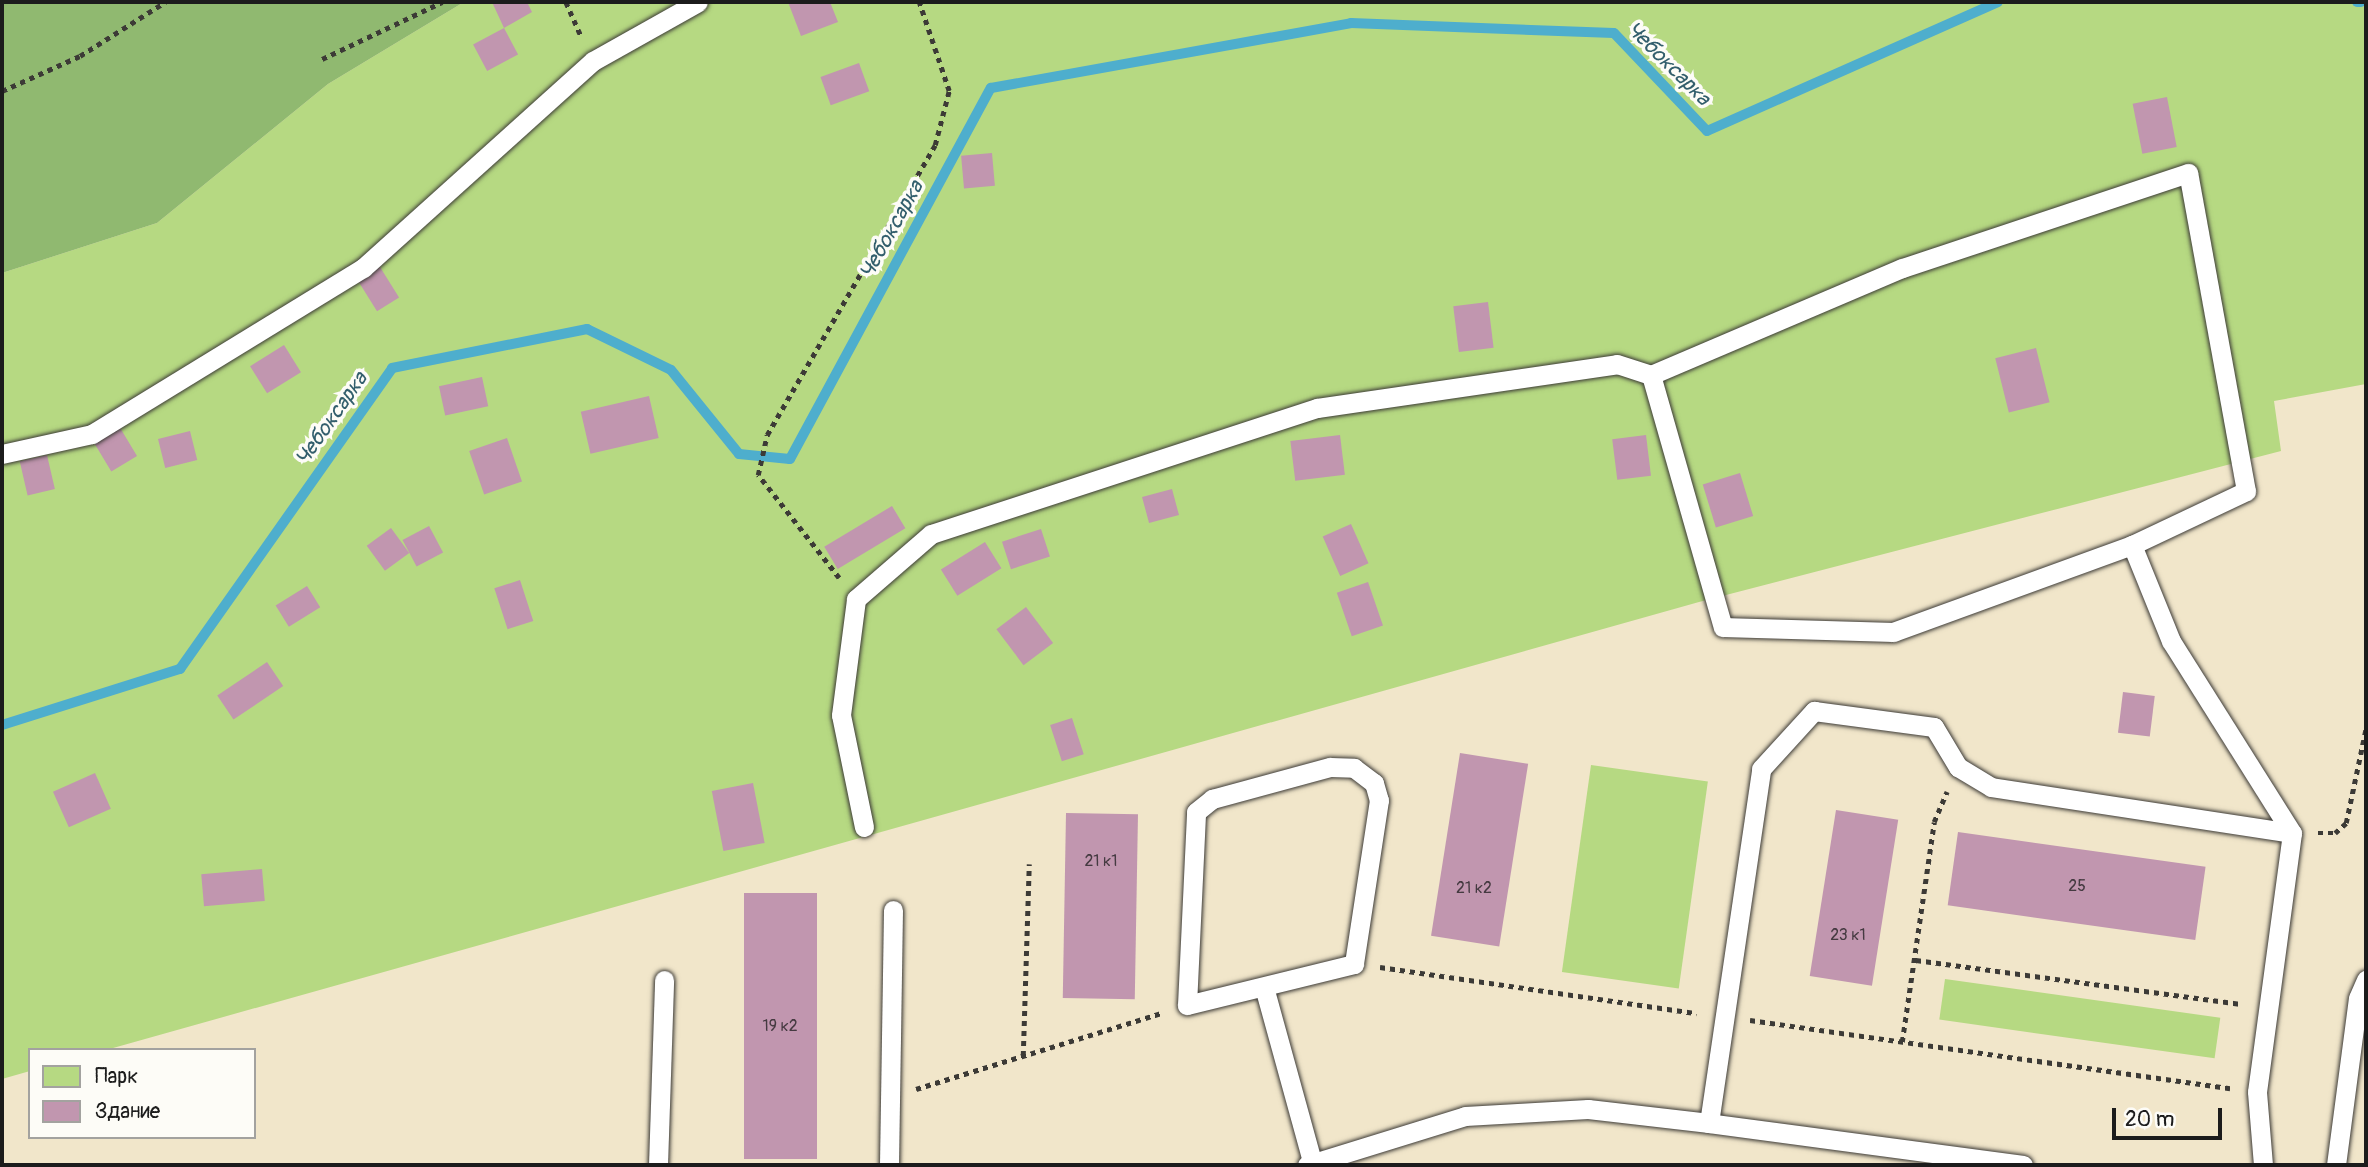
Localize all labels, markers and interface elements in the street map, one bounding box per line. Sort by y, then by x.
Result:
water label: Чебоксарка [1621,17,1715,111]
water label: Чебоксарка [855,177,929,283]
water label: Чебоксарка [291,368,373,470]
house number: 21 к1 [1084,851,1118,871]
house number: 25 [2068,876,2086,896]
house number: 21 к2 [1456,878,1492,898]
house number: 23 к1 [1830,925,1866,945]
house number: 19 к2 [762,1016,798,1036]
legend [28,1048,256,1139]
text: Парк [95,1063,138,1090]
scale bar [2116,1094,2226,1138]
text: Здание [95,1098,160,1125]
text: 20 m [2125,1106,2174,1133]

